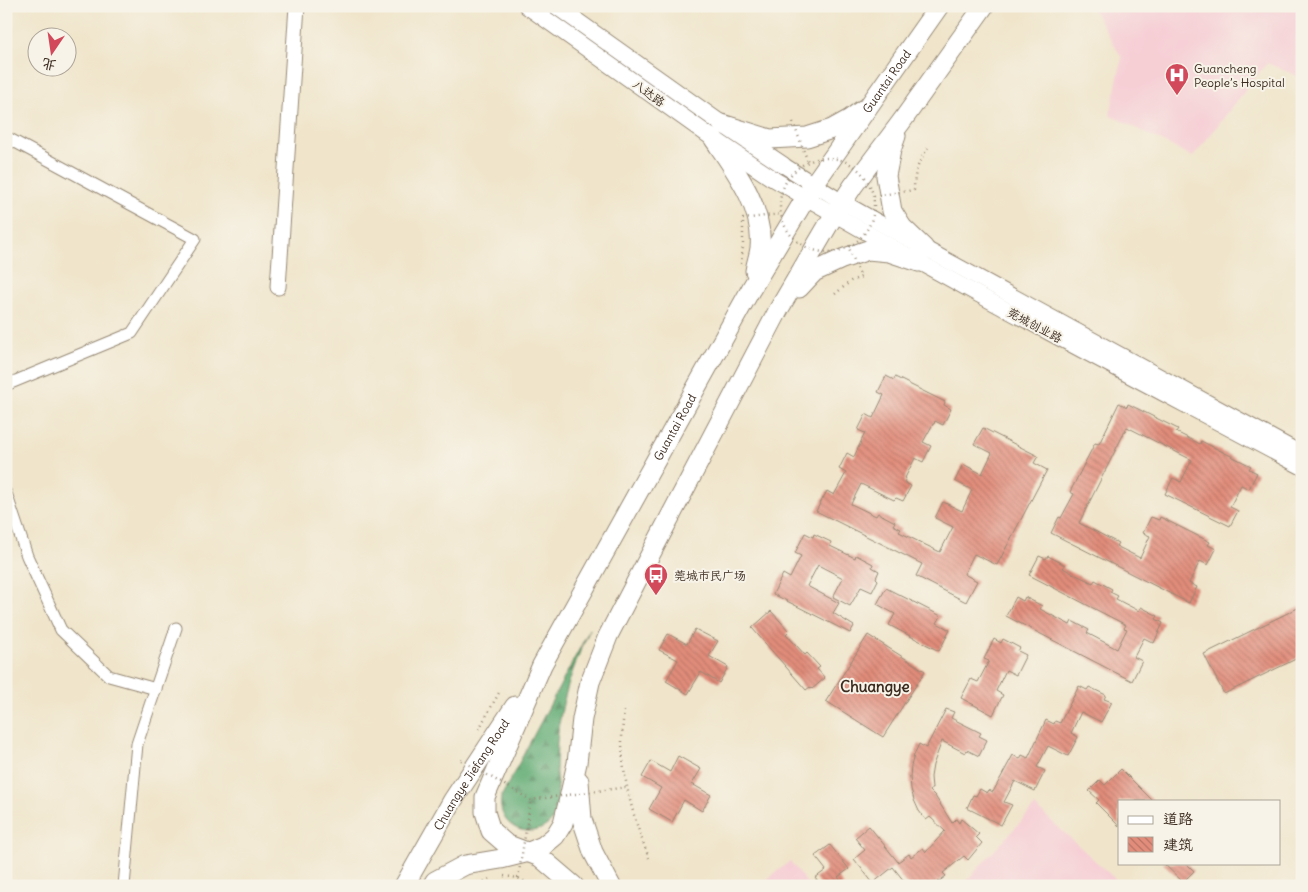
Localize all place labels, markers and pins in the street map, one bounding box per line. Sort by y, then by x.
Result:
place label: Guancheng People’s Hospital [1194,61,1285,90]
hospital icon: Guancheng People’s Hospital [1164,62,1190,96]
bus stop icon: 莞城市民广场 [643,562,669,596]
place label: 莞城市民广场 [674,568,746,583]

